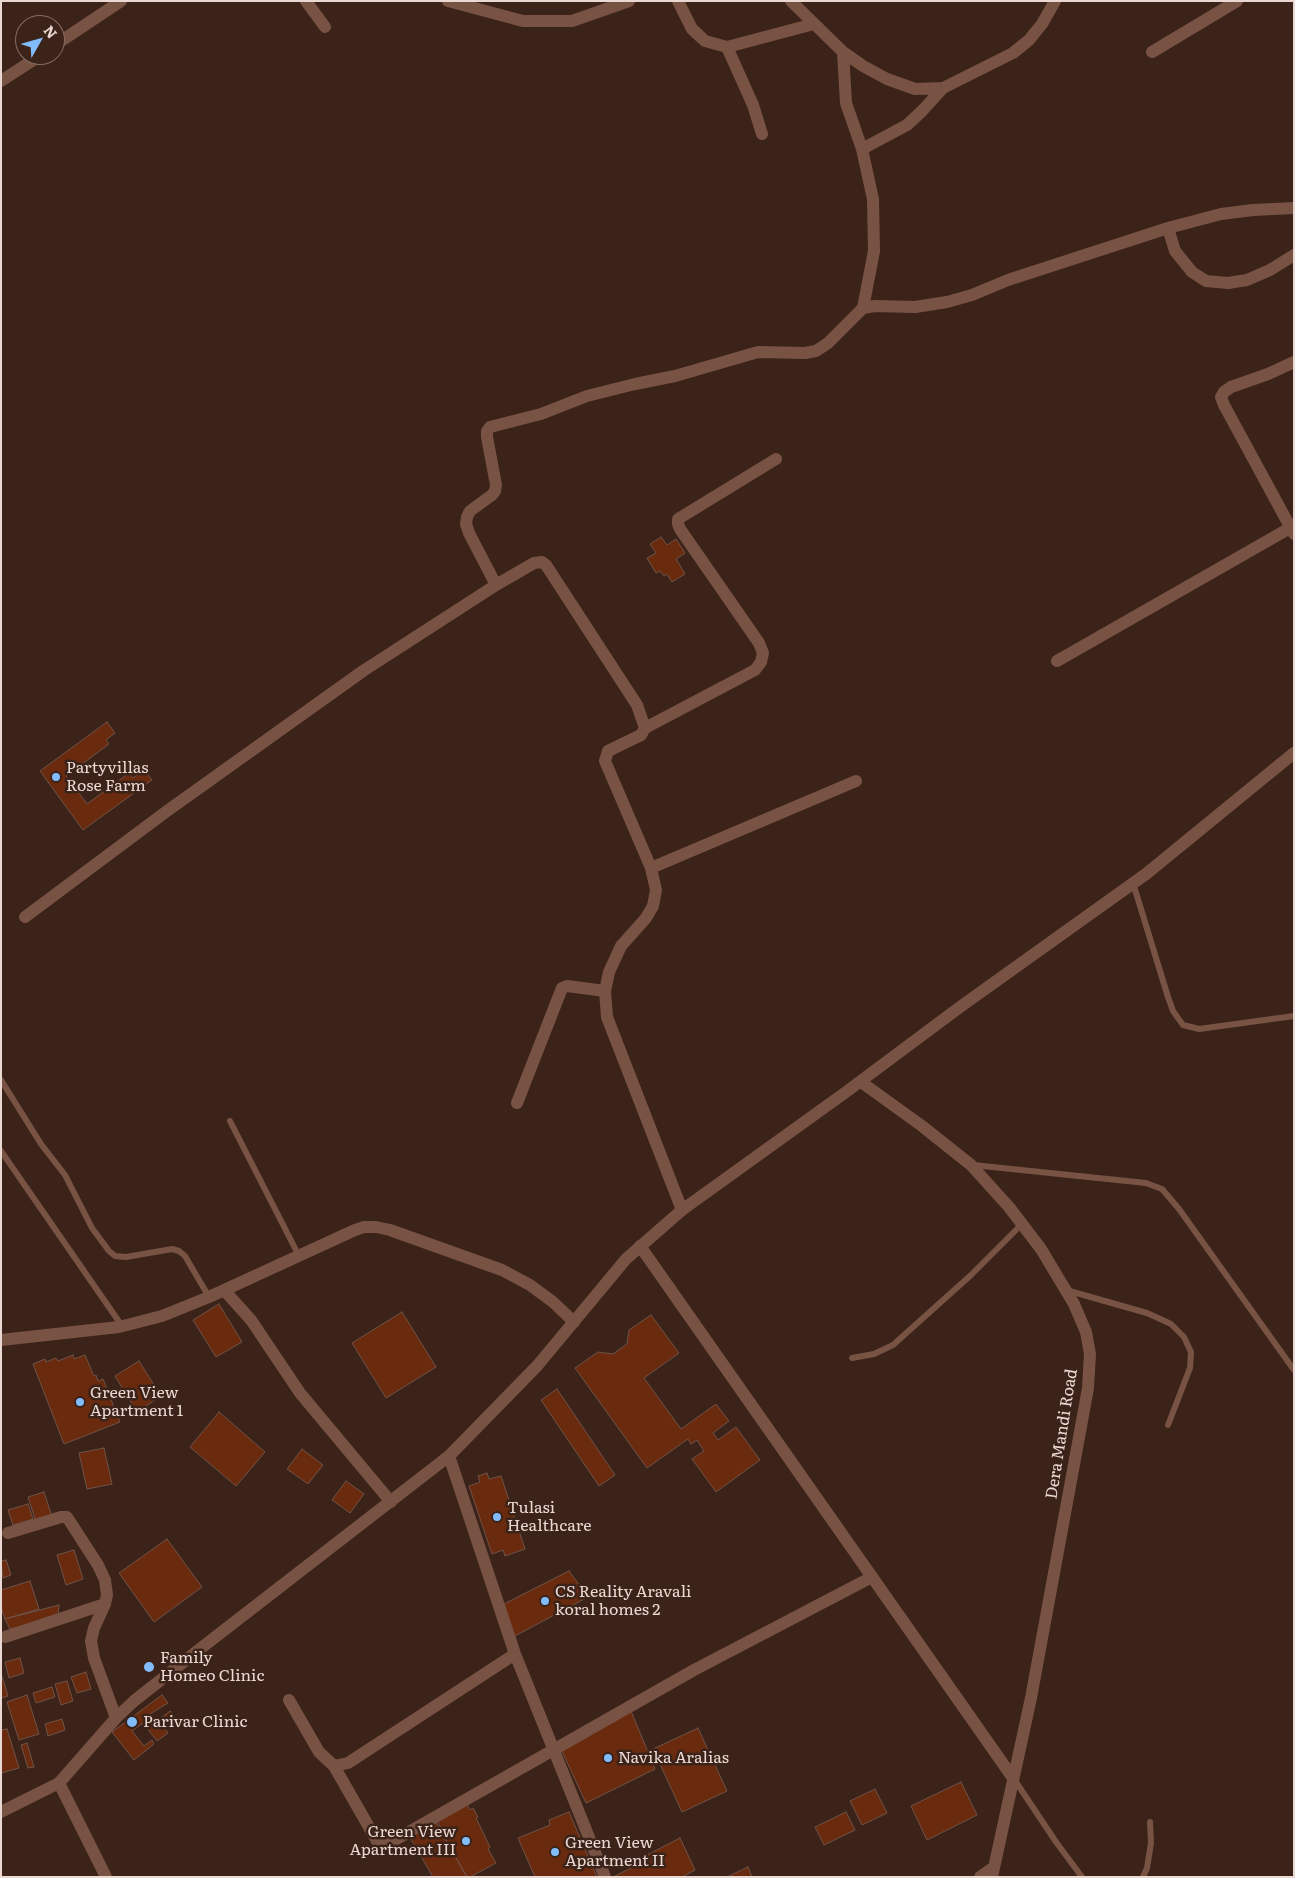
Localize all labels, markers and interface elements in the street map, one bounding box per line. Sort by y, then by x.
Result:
north arrow [15,15,65,65]
text: N [40,21,63,42]
place label: Partyvillas Rose Farm [66,758,148,796]
marker: Partyvillas Rose Farm [50,771,62,783]
street label: Dera Mandi Road [1042,1368,1082,1500]
place label: Green View Apartment 1 [90,1383,183,1421]
marker: Green View Apartment 1 [74,1396,86,1408]
place label: Tulasi Healthcare [507,1498,592,1536]
marker: Tulasi Healthcare [491,1511,503,1523]
place label: CS Reality Aravali koral homes 2 [555,1582,691,1620]
marker: CS Reality Aravali koral homes 2 [539,1595,551,1607]
place label: Family Homeo Clinic [160,1648,264,1686]
marker: Family Homeo Clinic [142,1660,156,1674]
place label: Parivar Clinic [143,1712,248,1732]
marker: Parivar Clinic [125,1715,139,1729]
place label: Navika Aralias [618,1748,729,1768]
marker: Navika Aralias [602,1752,614,1764]
place label: Green View Apartment III [350,1822,456,1860]
place label: Green View Apartment II [565,1833,665,1871]
marker: Green View Apartment III [460,1835,472,1847]
marker: Green View Apartment II [549,1846,561,1858]

